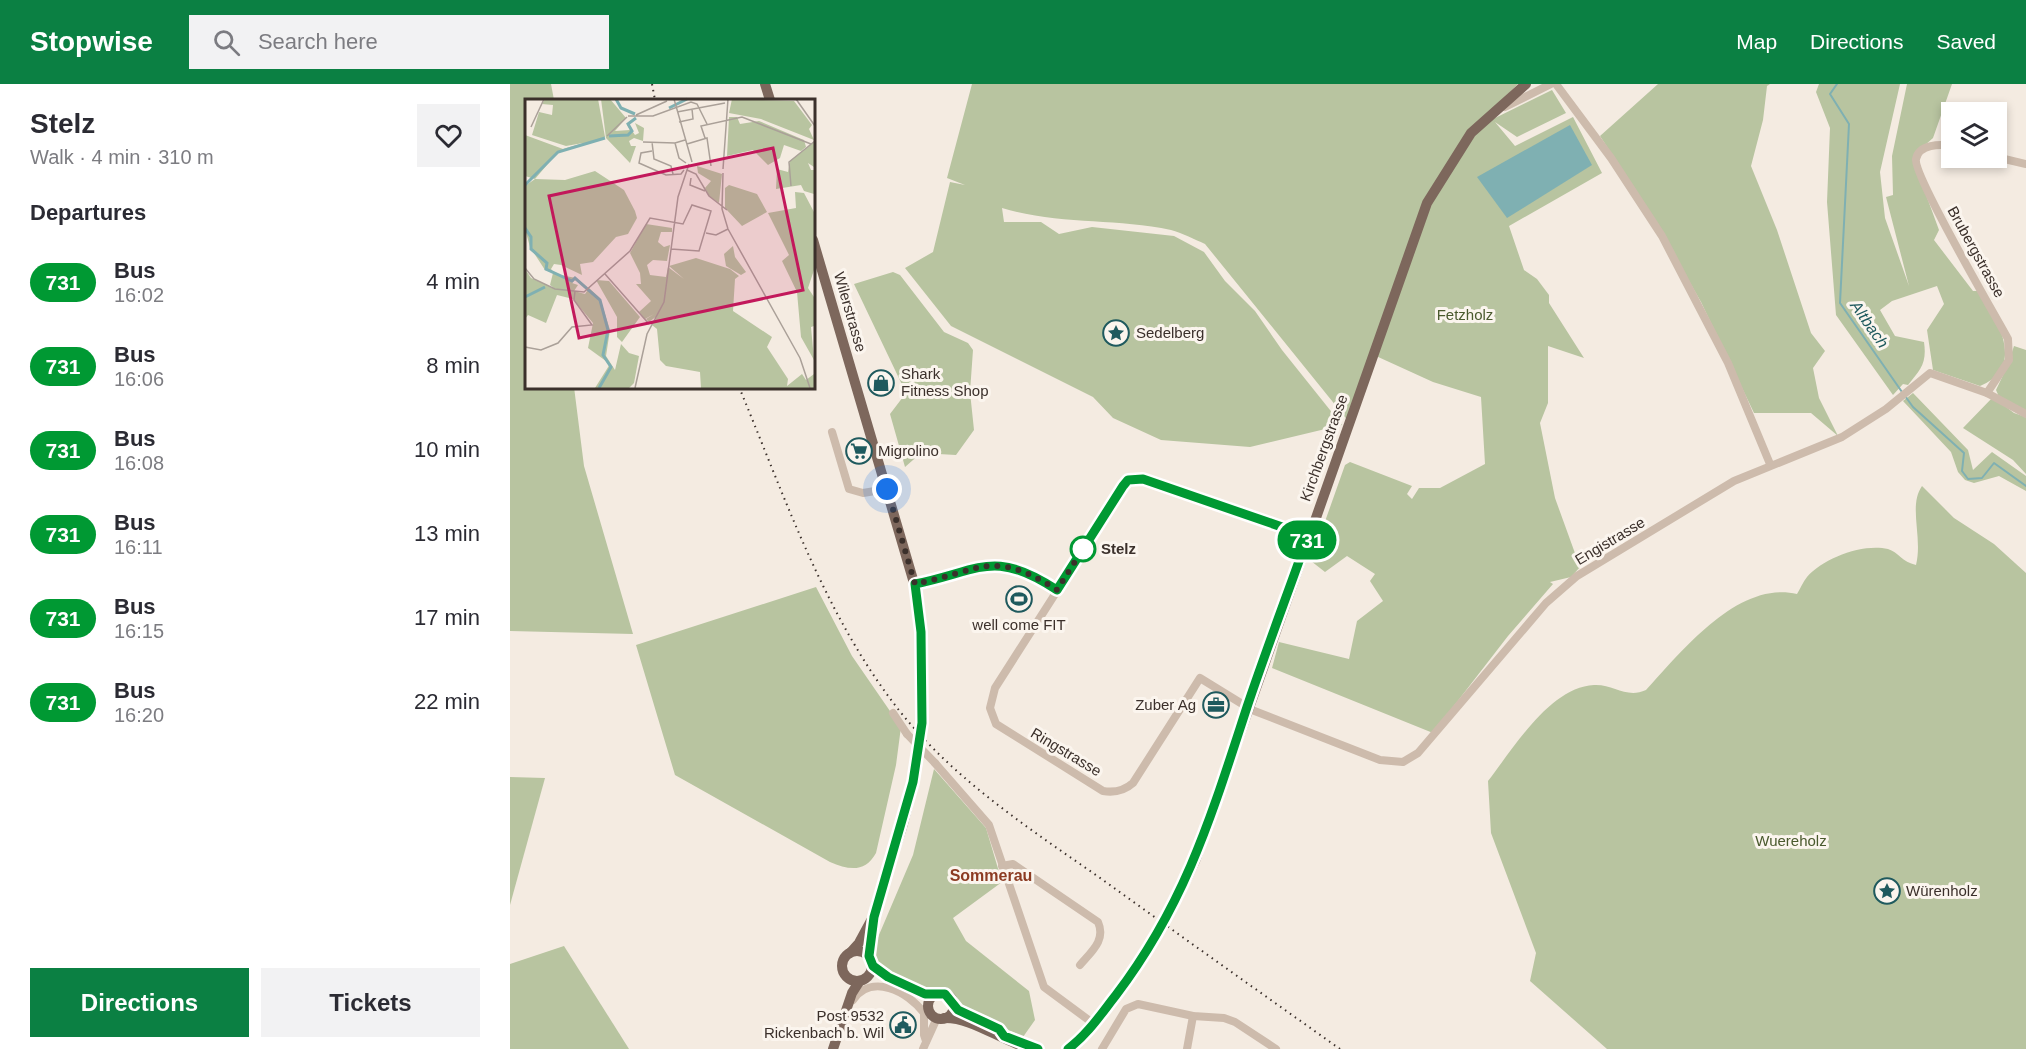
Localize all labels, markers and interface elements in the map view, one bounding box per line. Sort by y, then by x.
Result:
search box [189,15,609,69]
text: Stopwise [30,26,153,57]
icon: search [210,26,243,59]
text: Search here [258,29,378,54]
text: Map [1736,30,1777,53]
text: Directions [1810,30,1903,53]
text: Saved [1936,30,1996,53]
inset map [525,99,814,388]
map controls [1941,102,2007,168]
button: layers [1941,102,2007,168]
button: heart [417,104,480,167]
text: Stelz [30,108,95,139]
text: Walk · 4 min · 310 m [30,146,214,168]
text: Departures [30,200,146,225]
street label: Brubergstrasse [1944,203,2009,300]
text: Bus [114,258,156,283]
text: 4 min [426,269,480,294]
street label: Wilerstrasse [831,270,870,354]
text: 731 [45,271,81,294]
text: 16:02 [114,284,164,306]
water label: Altbach [1847,297,1892,351]
park label: Fetzholz [1437,306,1493,323]
place icon: Sedelberg [1101,318,1131,348]
place label: Sedelberg [1136,324,1204,341]
text: Bus [114,342,156,367]
text: 8 min [426,353,480,378]
text: 731 [45,355,81,378]
place label: Shark Fitness Shop [901,365,989,399]
text: 16:06 [114,368,164,390]
shop icon: Shark Fitness Shop [866,368,896,398]
street label: Kirchbergstrasse [1296,392,1351,504]
text: Bus [114,426,156,451]
supermarket icon: Migrolino [844,436,874,466]
text: 10 min [414,437,480,462]
text: 731 [45,439,81,462]
place label: Migrolino [878,442,939,459]
text: 16:08 [114,452,164,474]
your location [872,474,902,504]
text: Bus [114,510,156,535]
street label: Engistrasse [1572,513,1648,568]
line badge: 731 [1272,520,1342,560]
text: 13 min [414,521,480,546]
text: 731 [45,523,81,546]
text: 731 [1289,529,1325,552]
text: 16:11 [114,536,163,558]
marker: Stelz [1070,536,1096,562]
place label: Stelz [1101,540,1136,557]
sports icon: well come FIT [1004,584,1034,614]
text: Bus [114,594,156,619]
text: 17 min [414,605,480,630]
text: 731 [45,607,81,630]
place label: well come FIT [971,616,1066,633]
text: 16:15 [114,620,164,642]
text: Bus [114,678,156,703]
text: 22 min [414,689,480,714]
office icon: Zuber Ag [1201,690,1231,720]
text: 731 [45,691,81,714]
place label: Zuber Ag [1135,696,1196,713]
text: 16:20 [114,704,164,726]
street label: Ringstrasse [1028,724,1105,779]
park label: Wuereholz [1755,832,1827,849]
district label: Sommerau [950,867,1032,884]
place icon: Würenholz [1872,876,1902,906]
place label: Würenholz [1906,882,1978,899]
button: Directions [30,968,249,1037]
button: Tickets [261,968,480,1037]
place label: Post 9532 Rickenbach b. Wil [764,1007,884,1041]
public building icon: Post 9532 Rickenbach b. Wil [888,1010,918,1040]

